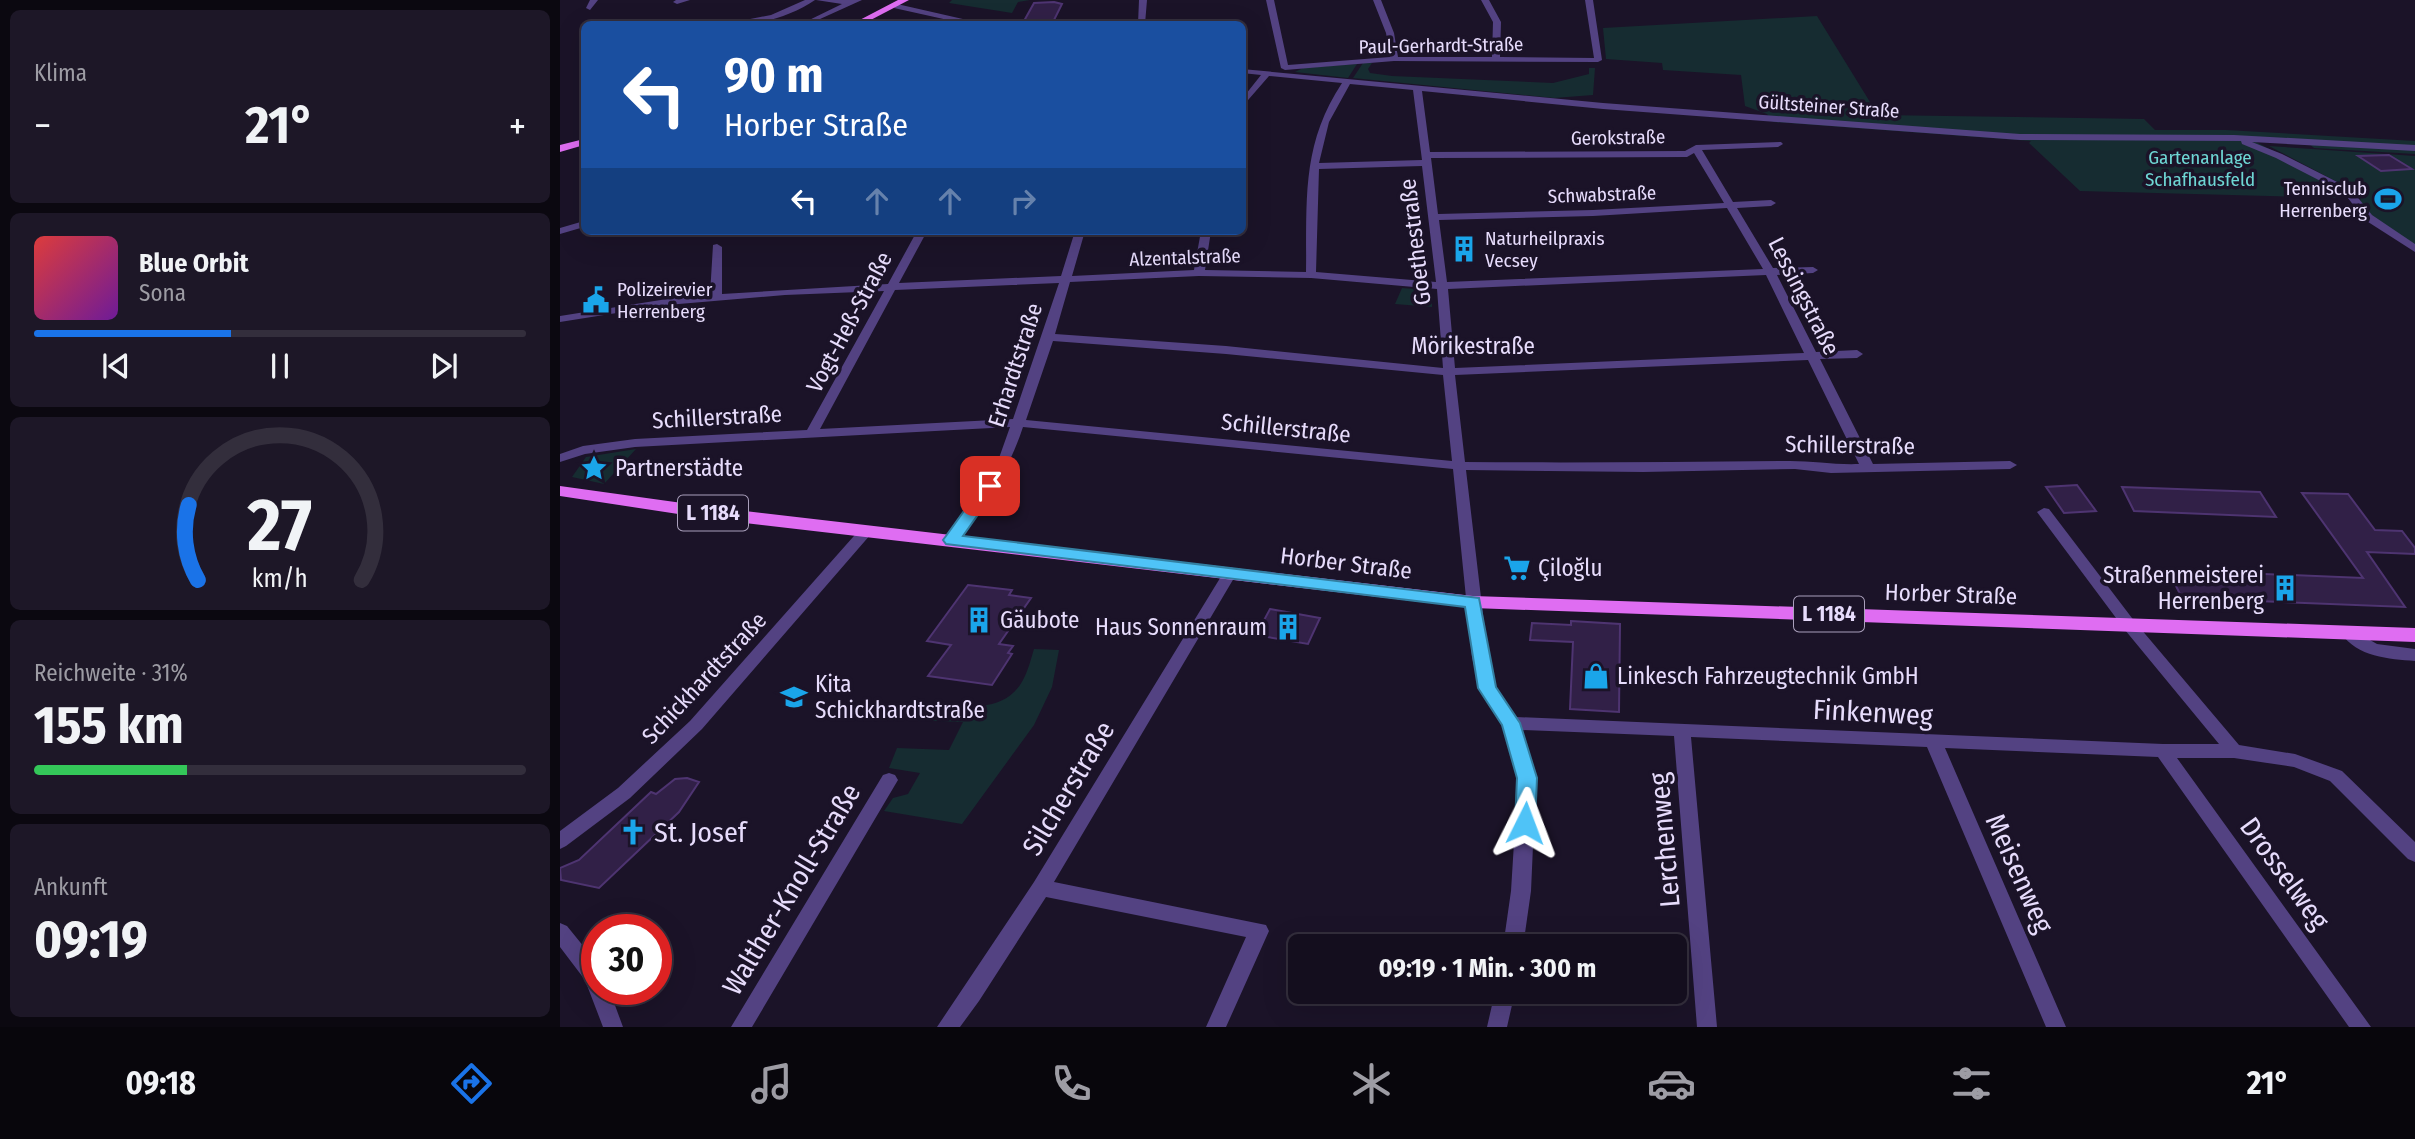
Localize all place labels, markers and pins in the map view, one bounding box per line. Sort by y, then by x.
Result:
place label: Tennisclub Herrenberg [2279,177,2367,222]
sports icon: Tennisclub Herrenberg [2373,184,2403,214]
place label: Naturheilpraxis Vecsey [1485,227,1605,272]
building icon: Naturheilpraxis Vecsey [1449,234,1479,264]
place label: Polizeirevier Herrenberg [617,278,713,323]
public building icon: Polizeirevier Herrenberg [581,285,611,315]
place icon: Partnerstädte [579,453,609,483]
place label: Partnerstädte [615,454,743,482]
pin [960,456,1020,516]
supermarket icon: Çiloğlu [1502,553,1532,583]
place label: Çiloğlu [1538,554,1602,582]
place label: Straßenmeisterei Herrenberg [2103,561,2264,615]
building icon: Straßenmeisterei Herrenberg [2270,573,2300,603]
building icon: Gäubote [964,605,994,635]
place label: Gäubote [1000,606,1079,634]
building icon: Haus Sonnenraum [1273,612,1303,642]
place label: Haus Sonnenraum [1095,613,1267,641]
shop icon: Linkesch Fahrzeugtechnik GmbH [1581,661,1611,691]
place label: Linkesch Fahrzeugtechnik GmbH [1617,662,1919,690]
place label: Kita Schickhardtstraße [815,670,985,724]
school or university icon: Kita Schickhardtstraße [779,682,809,712]
place label: St. Josef [654,816,749,849]
church icon: St. Josef [618,817,648,847]

